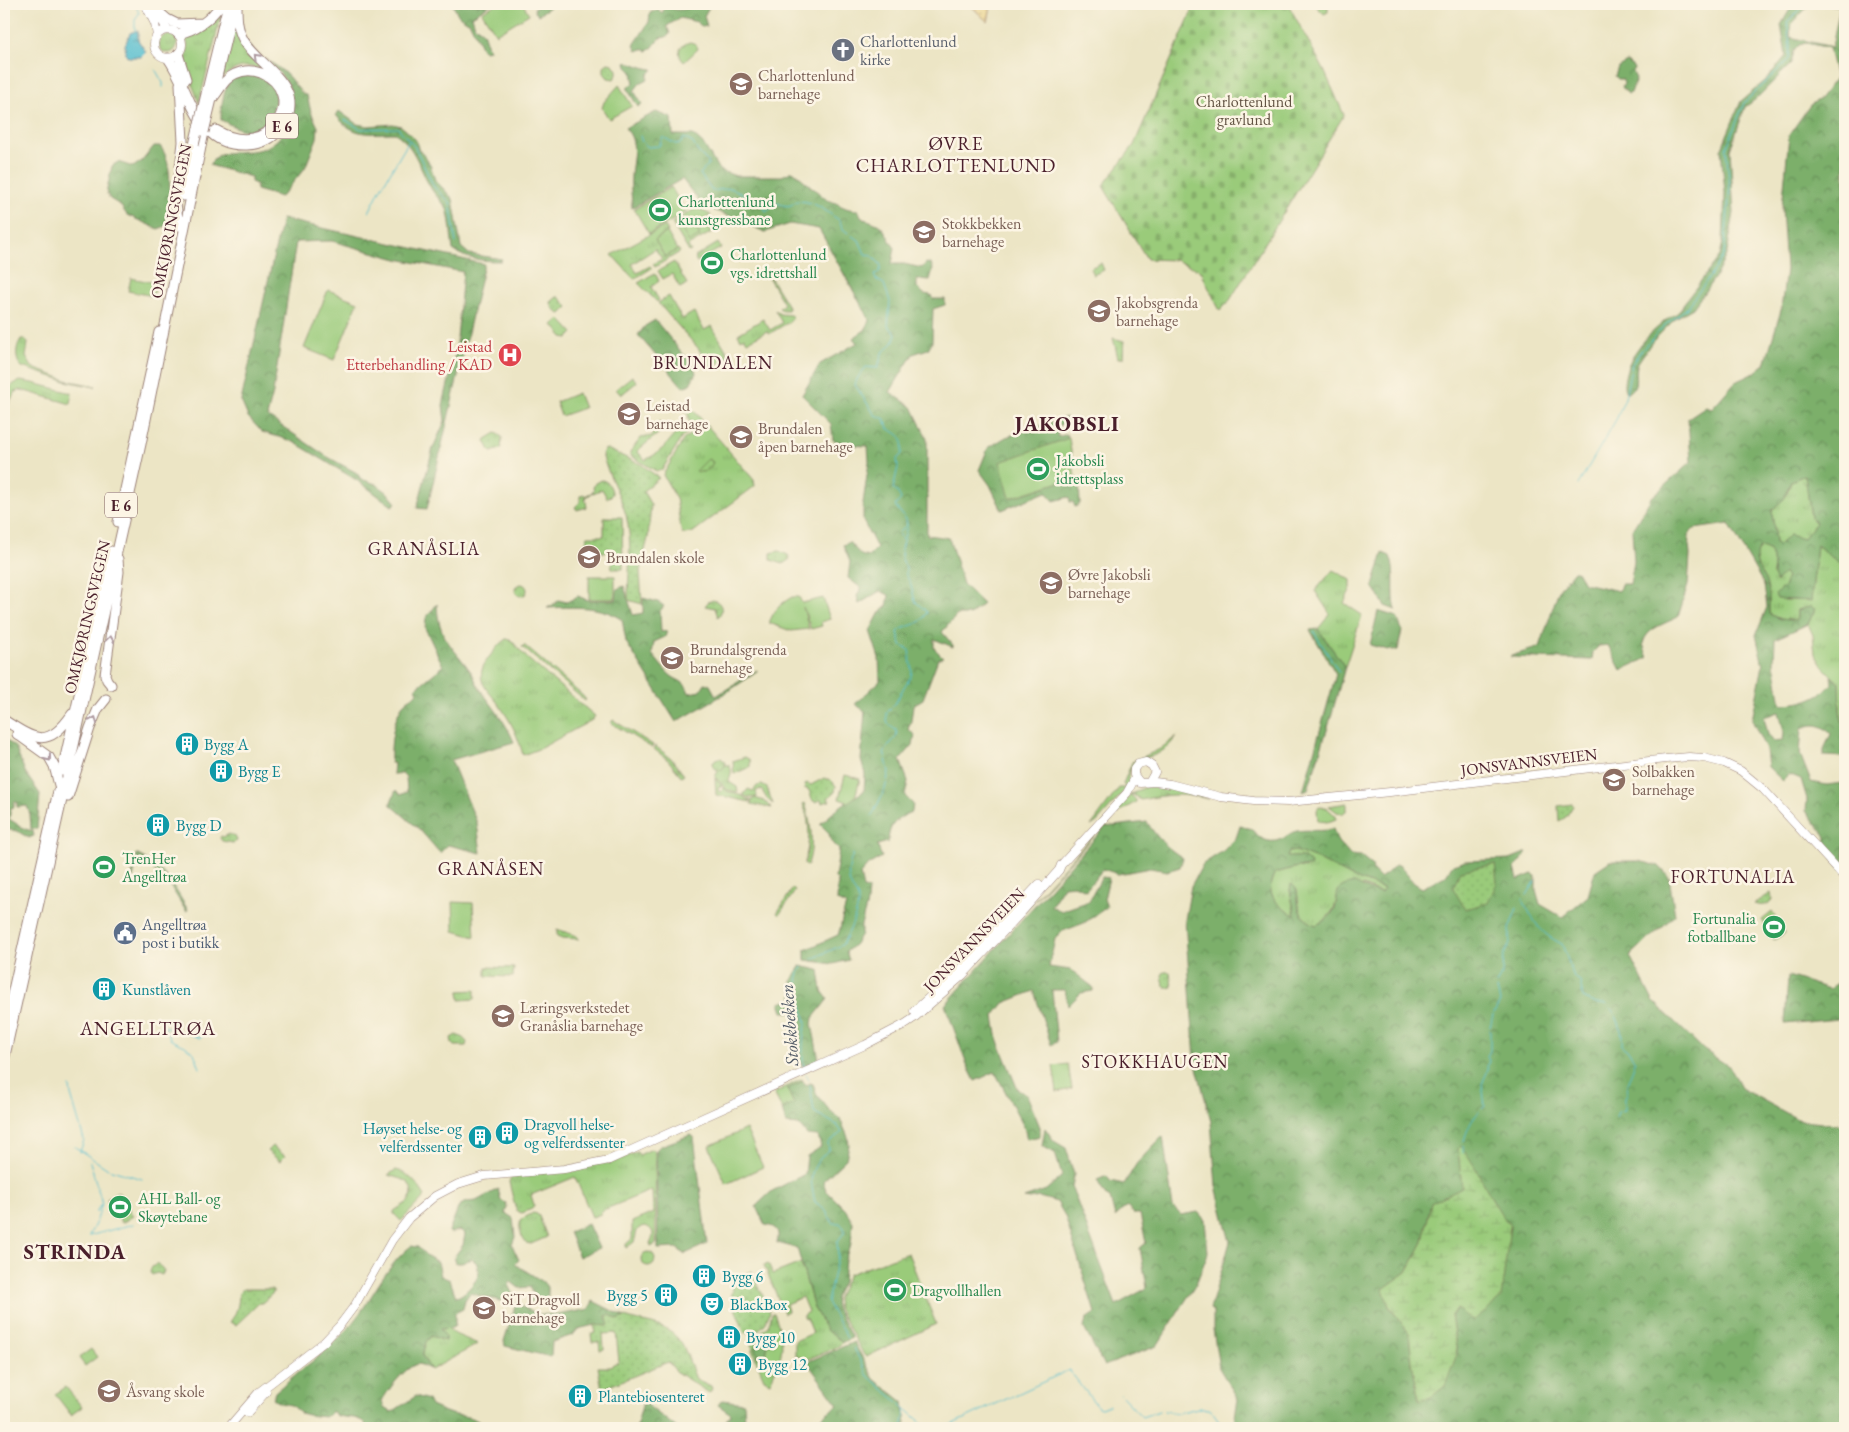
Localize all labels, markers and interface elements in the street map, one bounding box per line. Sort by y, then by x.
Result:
place label: Charlottenlund kirke [860,31,958,70]
church icon: Charlottenlund kirke [830,37,856,63]
one-way arrow [254,54,263,63]
place label: Charlottenlund barnehage [758,65,856,104]
school or university icon: Charlottenlund barnehage [728,71,754,97]
park label: Charlottenlund gravlund [1196,91,1293,130]
road number: E 6 [266,114,298,138]
district label: ØVRE CHARLOTTENLUND [856,131,1056,178]
street label: OMKJØRINGSVEGEN [146,142,196,300]
place label: Charlottenlund kunstgressbane [678,191,776,230]
sports icon: Charlottenlund kunstgressbane [647,197,673,223]
place label: Stokkbekken barnehage [942,213,1022,252]
school or university icon: Stokkbekken barnehage [911,219,937,245]
place label: Charlottenlund vgs. idrettshall [730,244,828,283]
sports icon: Charlottenlund vgs. idrettshall [699,250,725,276]
place label: Jakobsgrenda barnehage [1114,292,1199,331]
school or university icon: Jakobsgrenda barnehage [1086,298,1112,324]
place label: Leistad Etterbehandling / KAD [346,336,493,375]
hospital icon: Leistad Etterbehandling / KAD [497,342,523,368]
district label: BRUNDALEN [653,351,773,374]
place label: Leistad barnehage [646,395,708,434]
school or university icon: Leistad barnehage [616,401,642,427]
district label: JAKOBSLI [1012,410,1120,437]
place label: Brundalen åpen barnehage [758,418,853,457]
school or university icon: Brundalen åpen barnehage [728,424,754,450]
place label: Jakobsli idrettsplass [1054,450,1123,489]
sports icon: Jakobsli idrettsplass [1025,456,1051,482]
road number: E 6 [105,492,137,518]
district label: GRANÅSLIA [368,537,480,560]
street label: OMKJØRINGSVEGEN [59,538,115,696]
school or university icon: Brundalen skole [576,544,602,570]
place label: Brundalen skole [606,547,704,568]
place label: Øvre Jakobsli barnehage [1068,564,1151,603]
school or university icon: Øvre Jakobsli barnehage [1038,570,1064,596]
one-way arrow [104,635,114,644]
place label: Brundalsgrenda barnehage [690,639,787,678]
school or university icon: Brundalsgrenda barnehage [659,645,685,671]
one-way arrow [87,716,98,725]
building icon: Bygg A [174,731,200,757]
place label: Bygg A [204,734,250,755]
street label: JONSVANNSVEIEN [1458,743,1599,781]
one-way arrow [43,752,51,761]
building icon: Bygg E [208,758,234,784]
place label: Bygg E [238,761,281,782]
place label: Solbakken barnehage [1632,761,1696,800]
school or university icon: Solbakken barnehage [1601,767,1627,793]
building icon: Bygg D [145,812,171,838]
place label: Bygg D [176,815,222,836]
place label: TrenHer Angelltrøa [121,848,187,887]
sports icon: TrenHer Angelltrøa [91,854,117,880]
district label: GRANÅSEN [438,857,544,880]
district label: FORTUNALIA [1670,865,1796,888]
street label: JONSVANNSVEIEN [917,883,1029,998]
place label: Fortunalia fotballbane [1687,908,1757,947]
place label: Angelltrøa post i butikk [141,914,220,953]
sports icon: Fortunalia fotballbane [1761,914,1787,940]
public building icon: Angelltrøa post i butikk [112,920,138,946]
building icon: Kunstlåven [91,976,117,1002]
place label: Kunstlåven [122,979,192,1000]
water label: Stokkbekken [775,983,803,1068]
place label: Læringsverkstedet Granåslia barnehage [520,997,643,1036]
school or university icon: Læringsverkstedet Granåslia barnehage [490,1003,516,1029]
district label: ANGELLTRØA [79,1016,216,1041]
district label: STOKKHAUGEN [1081,1050,1229,1073]
place label: Dragvoll helse- og velferdssenter [524,1114,625,1153]
place label: Høyset helse- og velferdssenter [363,1118,463,1157]
building icon: Dragvoll helse- og velferdssenter [494,1120,520,1146]
building icon: Høyset helse- og velferdssenter [467,1124,493,1150]
place label: AHL Ball- og Skøytebane [137,1188,222,1227]
sports icon: AHL Ball- og Skøytebane [107,1194,133,1220]
district label: STRINDA [24,1238,126,1265]
building icon: Bygg 6 [691,1263,717,1289]
place label: Bygg 6 [722,1266,764,1287]
sports icon: Dragvollhallen [882,1277,908,1303]
place label: Dragvollhallen [912,1280,1002,1301]
building icon: Bygg 5 [653,1282,679,1308]
place label: Bygg 5 [607,1285,648,1306]
place label: SiT Dragvoll barnehage [502,1289,580,1328]
theatre icon: BlackBox [699,1291,725,1317]
place label: BlackBox [730,1294,787,1315]
school or university icon: SiT Dragvoll barnehage [471,1295,497,1321]
building icon: Bygg 10 [716,1324,742,1350]
place label: Bygg 10 [746,1327,795,1348]
building icon: Bygg 12 [727,1351,753,1377]
place label: Bygg 12 [758,1354,807,1375]
school or university icon: Åsvang skole [96,1378,122,1404]
place label: Åsvang skole [125,1381,204,1402]
building icon: Plantebiosenteret [567,1383,593,1409]
place label: Plantebiosenteret [598,1386,705,1407]

